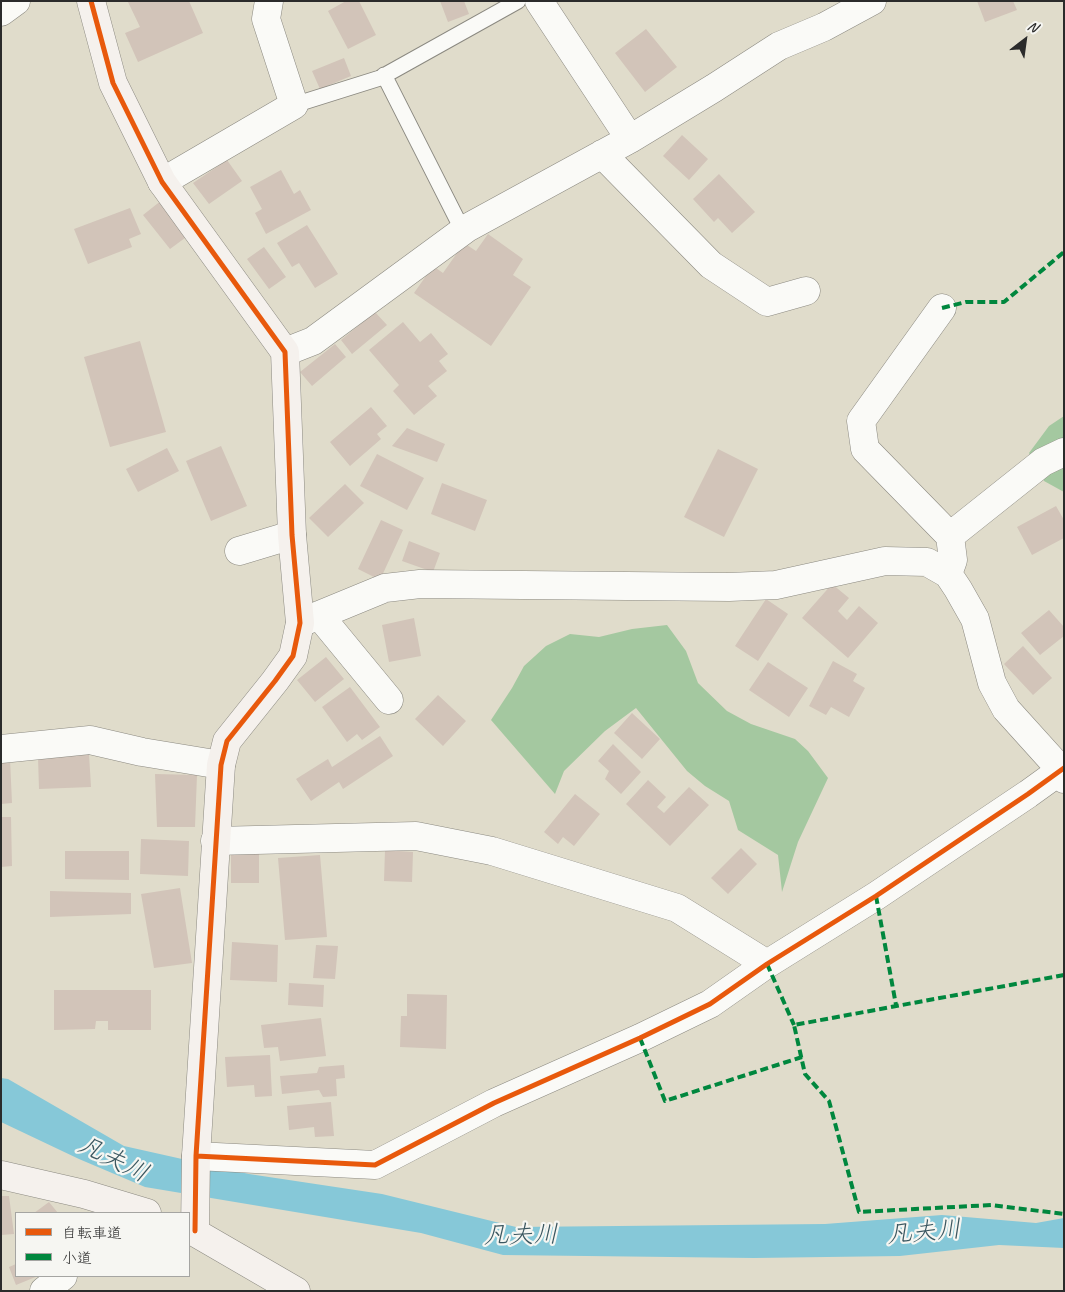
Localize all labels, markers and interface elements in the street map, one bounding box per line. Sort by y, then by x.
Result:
north arrow [1000,15,1050,65]
text: N [1025,17,1041,36]
water label: 凡夫川 [73,1130,153,1190]
legend [15,1212,190,1277]
water label: 凡夫川 [885,1215,963,1251]
water label: 凡夫川 [483,1220,559,1252]
text: 自転車道 [62,1224,122,1243]
text: 小道 [62,1249,92,1268]

